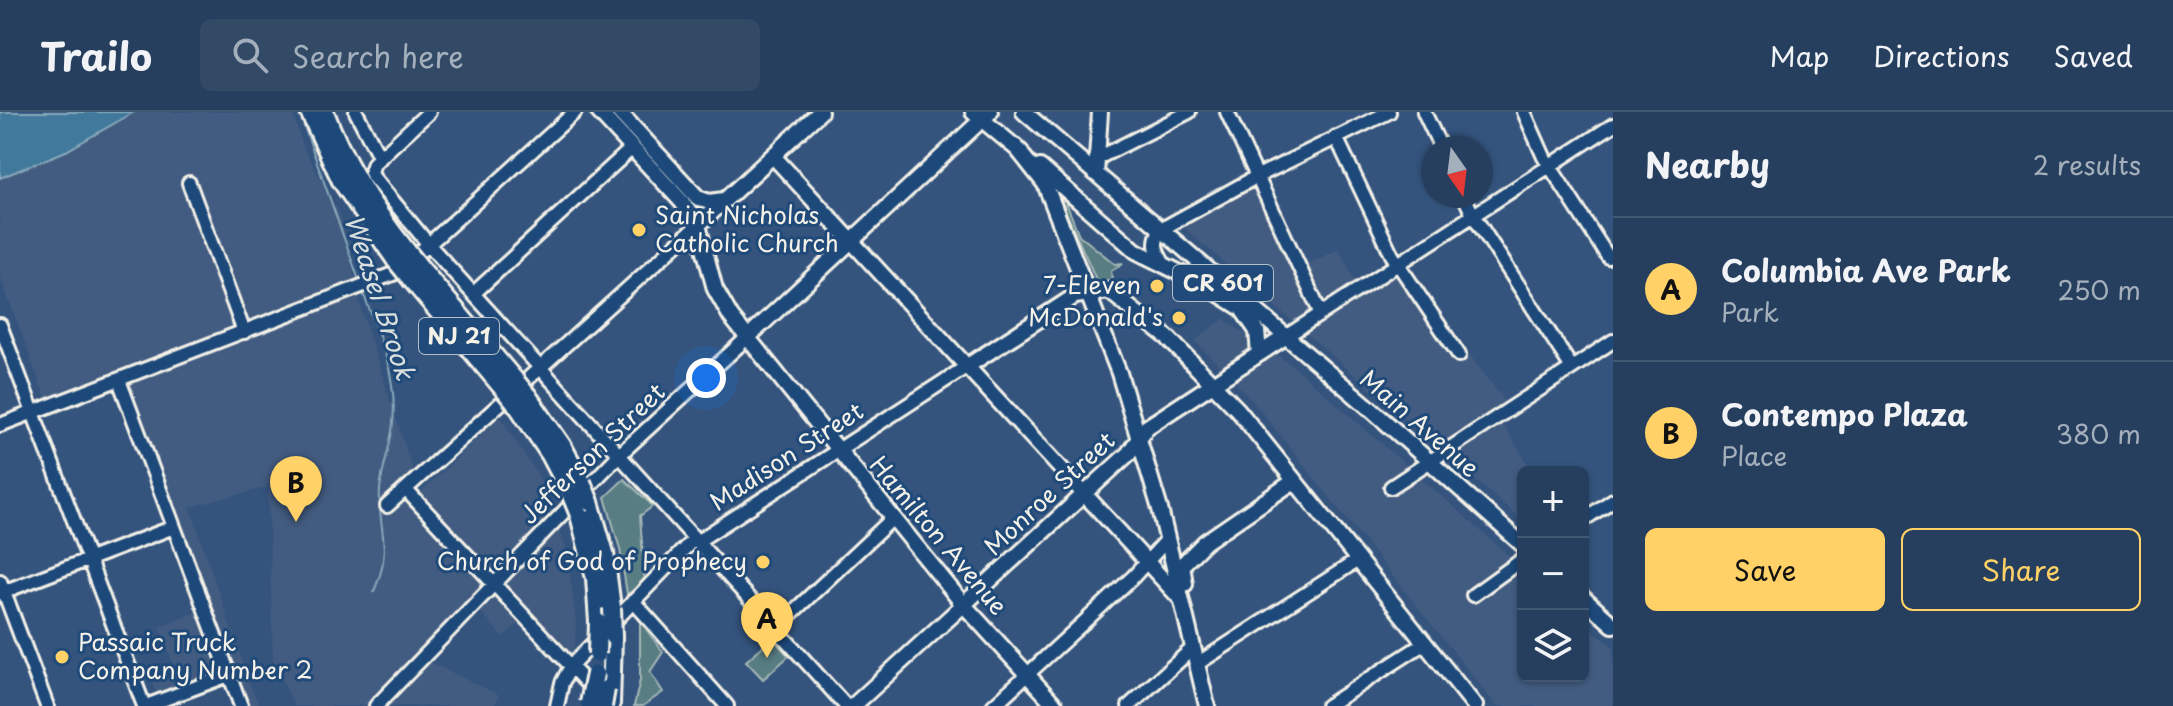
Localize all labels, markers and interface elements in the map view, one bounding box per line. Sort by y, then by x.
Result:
search box [200,19,760,91]
text: Trailo [40,27,152,84]
icon: search [228,33,272,77]
text: Search here [292,33,464,78]
text: Map [1770,34,1829,77]
text: Directions [1873,34,2010,77]
text: Saved [2054,34,2133,77]
north arrow [1421,136,1493,208]
text: Nearby [1645,138,1770,190]
text: 2 results [2033,145,2141,184]
place label: Saint Nicholas Catholic Church [655,196,839,260]
water label: Weasel Brook [335,209,426,385]
marker: Saint Nicholas Catholic Church [630,221,648,239]
text: Columbia Ave Park [1721,247,2011,292]
road number: CR 601 [1173,265,1273,301]
place label: 7-Eleven [1043,266,1141,302]
text: A [1661,270,1681,309]
text: 250 m [2057,270,2141,309]
marker: 7-Eleven [1148,277,1166,295]
text: Park [1721,292,1779,331]
place label: McDonald's [1028,298,1163,334]
marker: McDonald's [1170,309,1188,327]
road number: NJ 21 [419,318,499,354]
your location [686,358,726,398]
street label: Main Avenue [1353,360,1488,485]
street label: Jefferson Street [511,374,672,531]
text: Contempo Plaza [1721,391,1968,436]
street label: Madison Street [702,392,870,519]
text: B [1662,414,1680,453]
text: 380 m [2056,414,2141,453]
street label: Monroe Street [975,422,1122,563]
text: Place [1721,436,1787,475]
street label: Hamilton Avenue [862,447,1017,622]
pin: B [270,456,322,522]
map controls [1517,466,1589,682]
button: + [1517,466,1589,538]
button: Save [1645,528,1885,611]
button: Share [1901,528,2141,611]
button: − [1517,538,1589,610]
place label: Church of God of Prophecy [437,542,747,578]
marker: Church of God of Prophecy [754,553,772,571]
pin: A [741,592,793,658]
button: layers [1517,610,1589,682]
place label: Passaic Truck Company Number 2 [78,623,312,687]
marker: Passaic Truck Company Number 2 [53,648,71,666]

